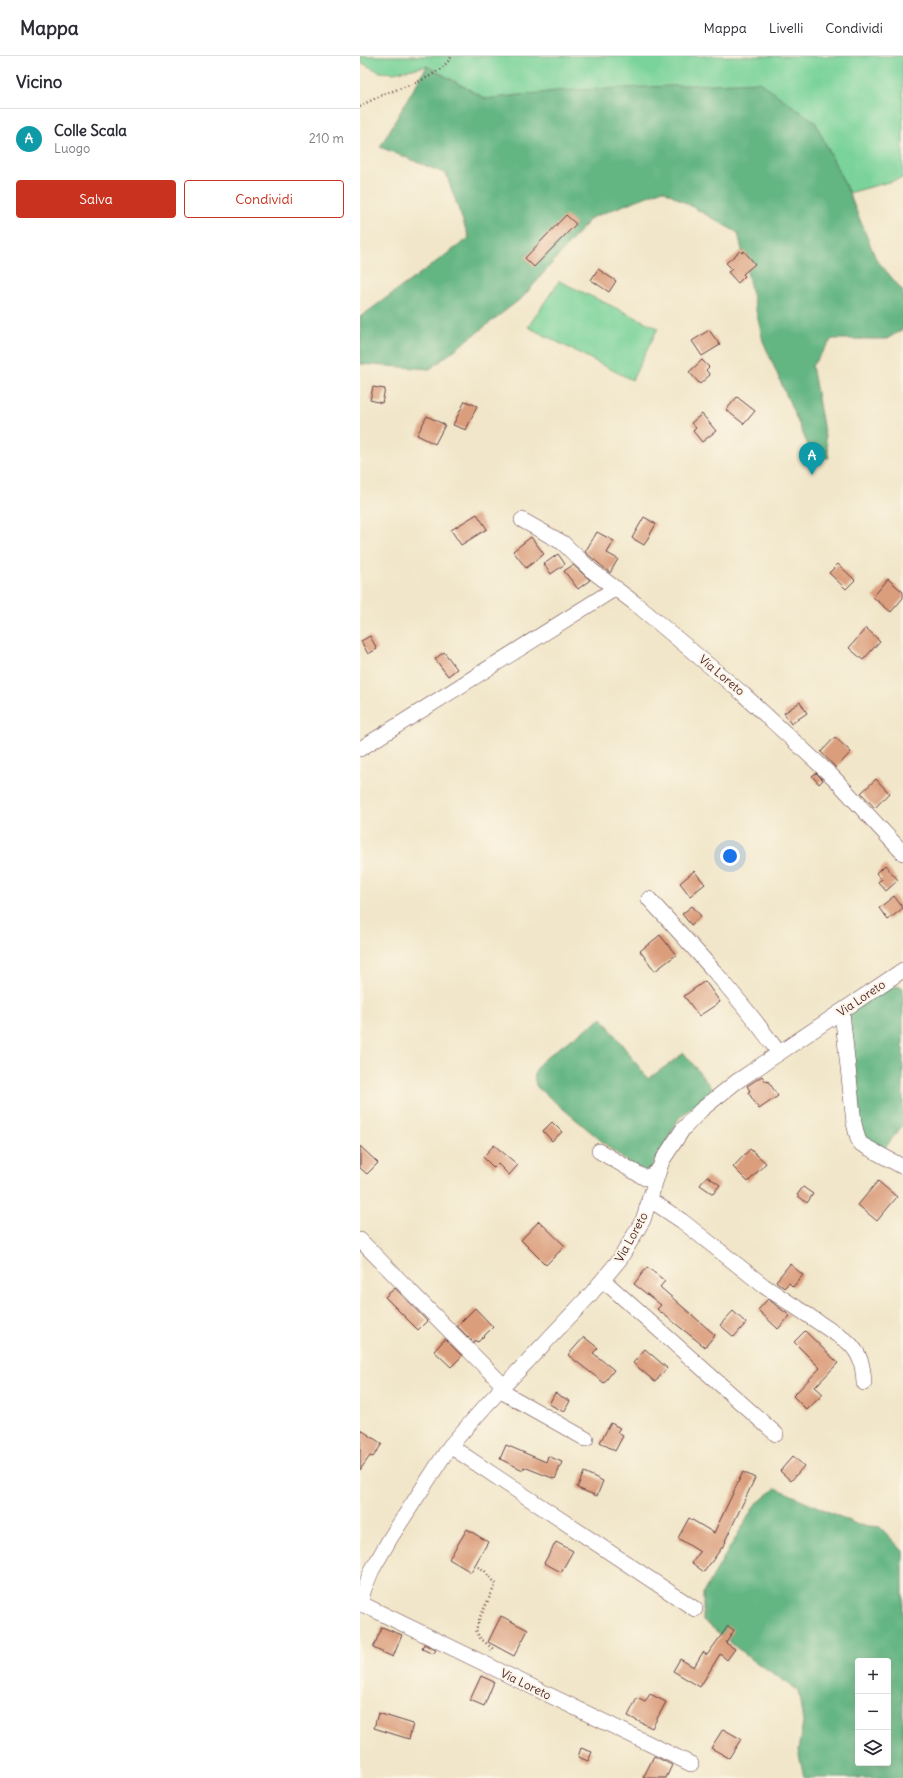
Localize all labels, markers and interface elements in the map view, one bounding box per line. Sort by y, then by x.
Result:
text: Mappa [20,16,79,40]
text: Mappa [704,19,747,37]
text: Livelli [769,19,803,37]
text: Condividi [825,19,883,37]
text: Vicino [16,71,62,93]
text: Colle Scala [54,121,127,140]
text: A [25,130,33,147]
text: 210 m [309,130,344,147]
text: Luogo [54,140,90,157]
button: Salva [16,180,176,218]
button: Condividi [184,180,344,218]
pin: A [799,442,825,475]
street label: Via Loreto [696,652,748,699]
your location [720,846,740,866]
street label: Via Loreto [834,976,888,1020]
street label: Via Loreto [611,1209,651,1265]
map controls [855,1658,891,1766]
button: + [855,1658,891,1694]
street label: Via Loreto [498,1665,554,1703]
button: − [855,1694,891,1730]
button: layers [855,1730,891,1766]

